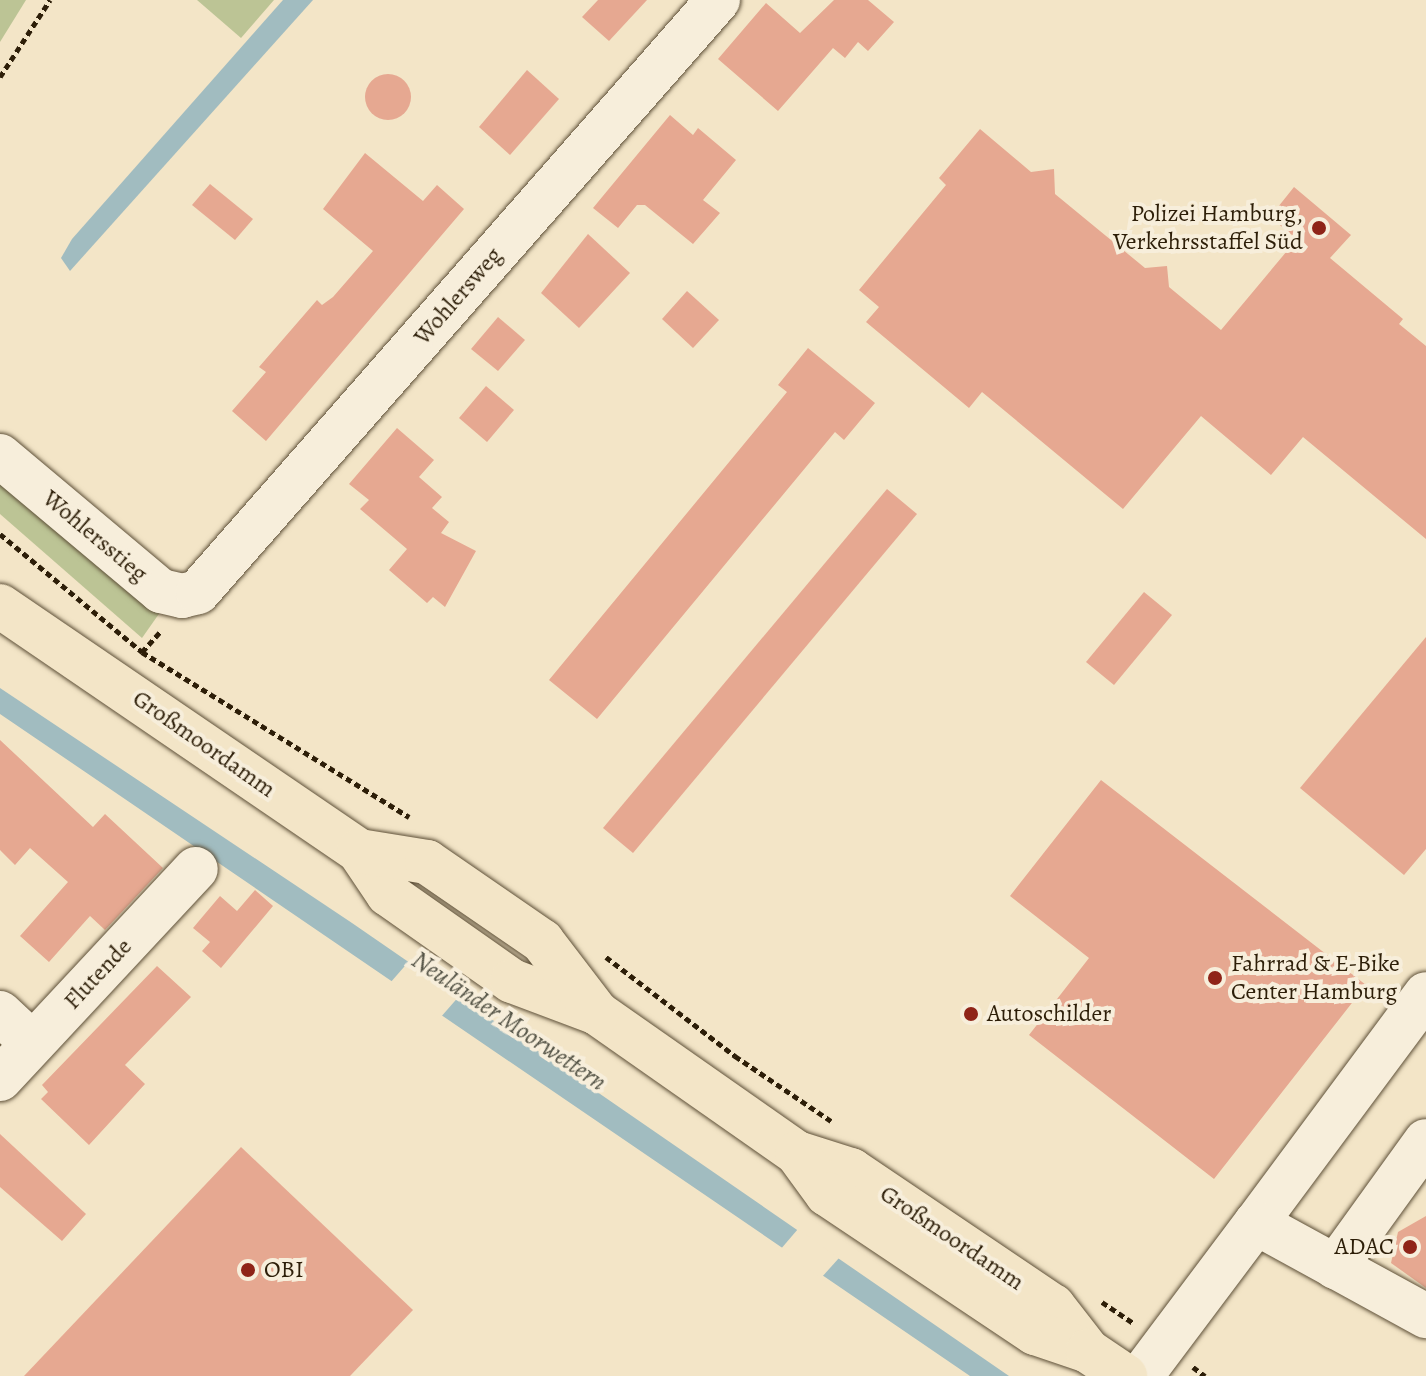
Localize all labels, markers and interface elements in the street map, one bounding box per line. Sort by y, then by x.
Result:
place label: Polizei Hamburg, Verkehrsstaffel Süd [1113,200,1303,256]
marker: Polizei Hamburg, Verkehrsstaffel Süd [1310,219,1328,237]
street label: Wohlersweg [408,241,508,351]
street label: Wohlersstieg [37,484,153,588]
street label: Großmoordamm [127,684,281,804]
street label: Flutende [58,933,138,1015]
water label: Neuländer Moorwettern [406,944,612,1098]
place label: Fahrrad & E-Bike Center Hamburg [1231,950,1400,1006]
marker: Fahrrad & E-Bike Center Hamburg [1206,969,1224,987]
place label: Autoschilder [987,1000,1111,1028]
marker: Autoschilder [962,1005,980,1023]
street label: Großmoordamm [875,1179,1029,1297]
place label: ADAC [1335,1233,1394,1261]
marker: ADAC [1401,1238,1419,1256]
place label: OBI [264,1256,304,1284]
marker: OBI [239,1261,257,1279]

